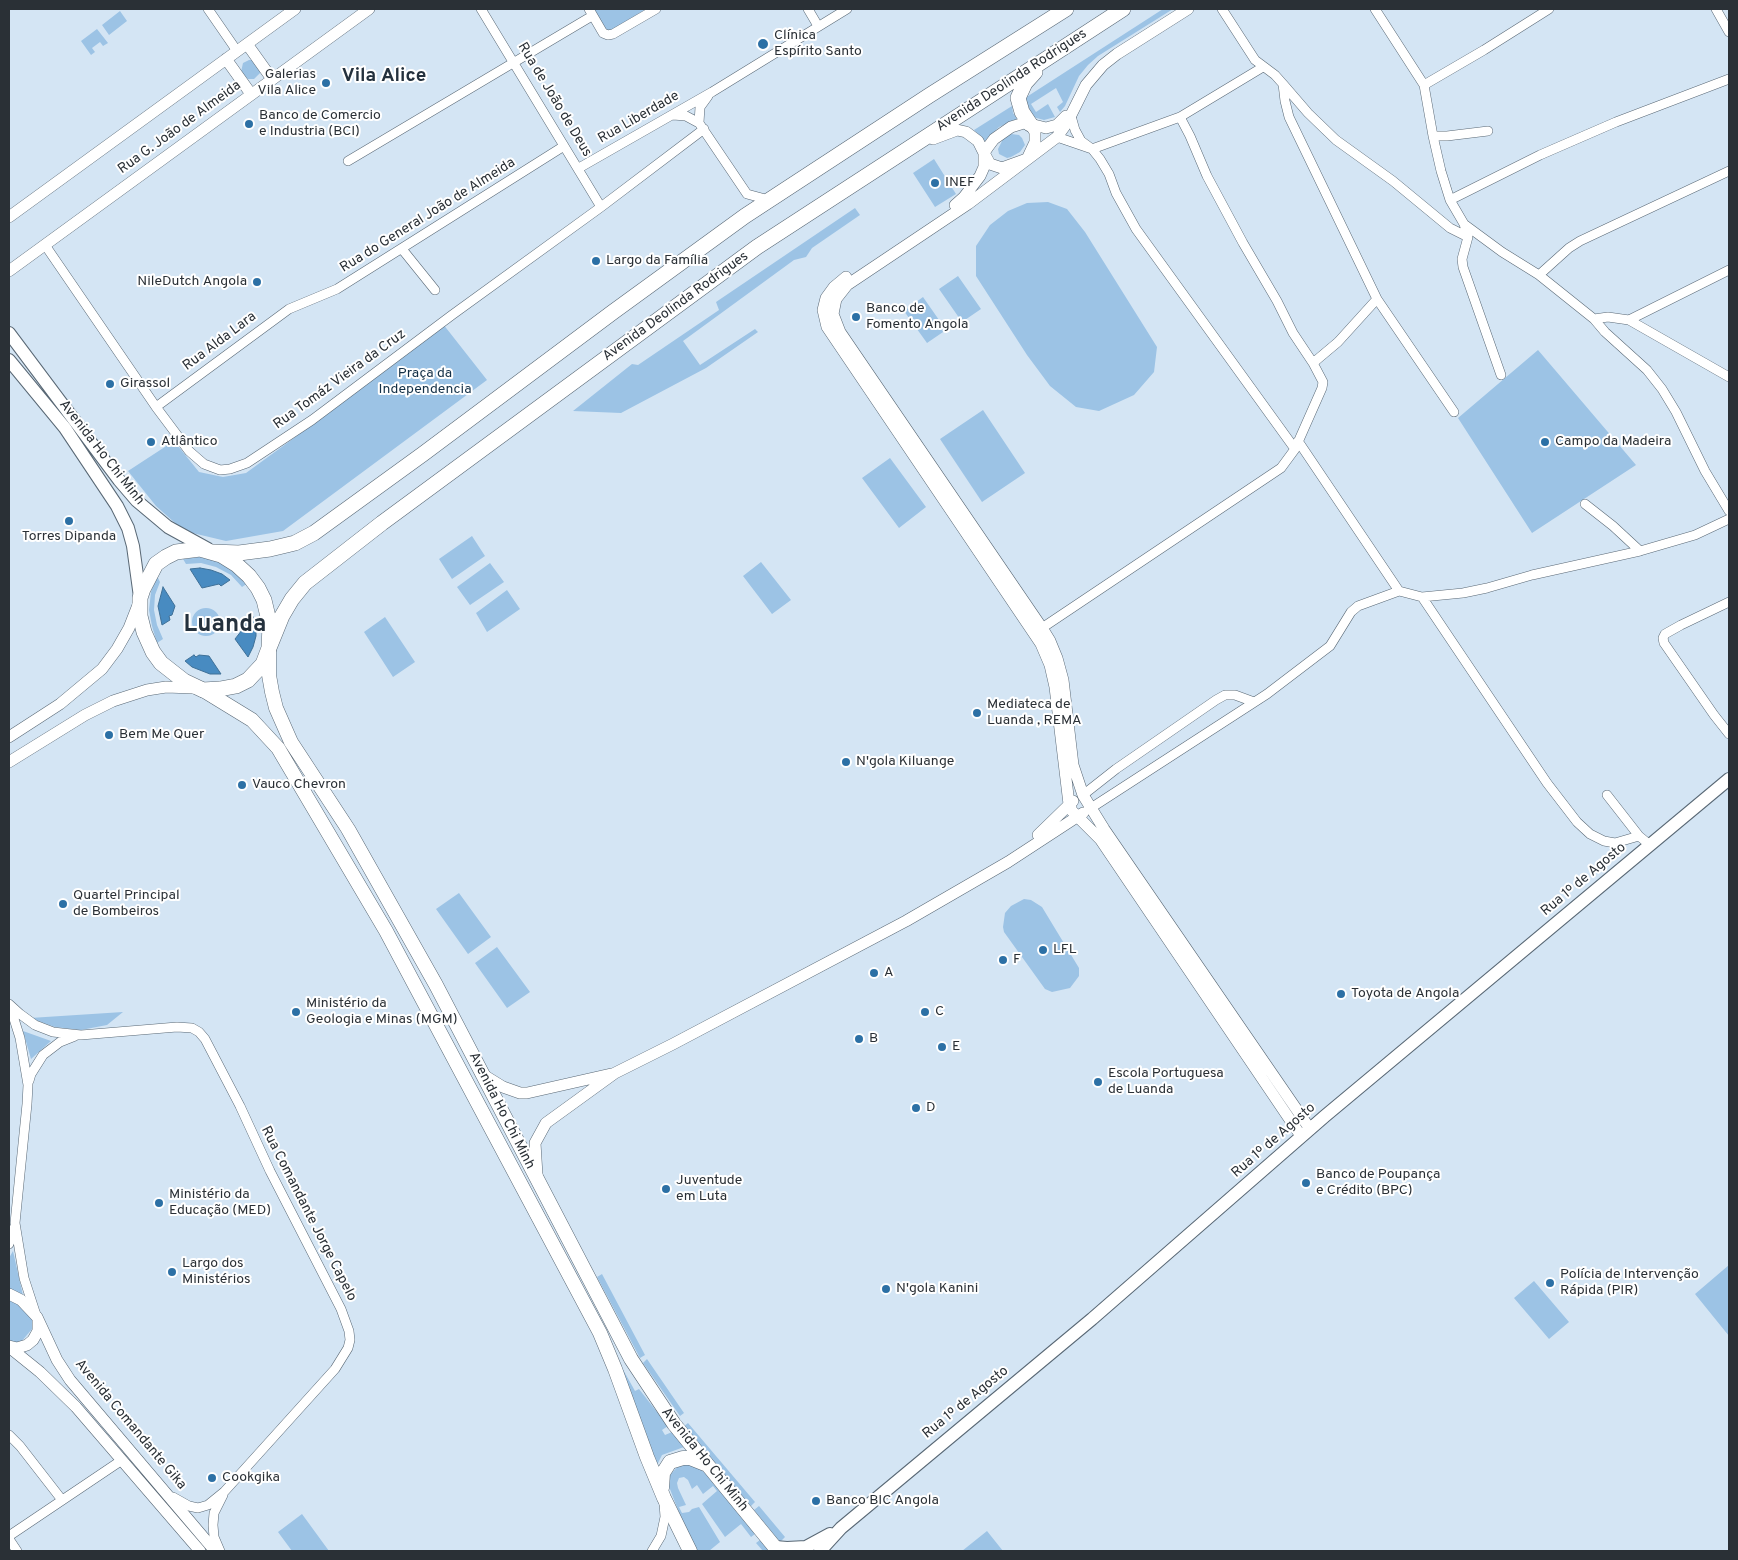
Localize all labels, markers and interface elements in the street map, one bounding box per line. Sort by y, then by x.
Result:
street label: Avenida Deolinda Rodrigues [934,26,1090,136]
place label: Clínica Espírito Santo [774,28,862,60]
marker: Clínica Espírito Santo [756,37,770,51]
street label: Rua de João de Deus [513,40,595,160]
district label: Vila Alice [342,66,426,88]
place label: Galerias Vila Alice [258,67,316,100]
marker: Galerias Vila Alice [320,77,332,89]
street label: Rua G. João de Almeida [115,78,245,178]
street label: Rua Liberdade [595,88,683,148]
place label: Banco de Comercio e Industria (BCI) [259,108,381,140]
marker: Banco de Comercio e Industria (BCI) [243,118,255,130]
street label: Rua do General João de Almeida [337,155,519,277]
place label: INEF [945,175,975,191]
marker: INEF [929,177,941,189]
street label: Avenida Deolinda Rodrigues [600,249,752,365]
place label: Largo da Família [606,253,708,269]
marker: Largo da Família [590,255,602,267]
place label: NileDutch Angola [137,274,247,290]
marker: NileDutch Angola [251,276,263,288]
place label: Banco de Fomento Angola [866,301,968,334]
street label: Rua Alda Lara [180,309,260,375]
marker: Banco de Fomento Angola [850,311,862,323]
street label: Rua Tomáz Vieira da Cruz [271,326,409,434]
park label: Praça da Independencia [378,366,472,398]
place label: Girassol [120,376,170,392]
marker: Girassol [104,378,116,390]
street label: Avenida Ho Chi Minh [55,397,147,509]
place label: Atlântico [161,434,218,450]
place label: Campo da Madeira [1555,434,1671,450]
marker: Atlântico [145,436,157,448]
marker: Campo da Madeira [1539,436,1551,448]
marker: Torres Dipanda [63,515,75,527]
place label: Torres Dipanda [22,529,116,545]
district label: Luanda [184,612,266,640]
place label: Mediateca de Luanda , REMA [987,697,1081,730]
marker: Mediateca de Luanda , REMA [971,707,983,719]
place label: Bem Me Quer [119,727,204,743]
marker: Bem Me Quer [103,729,115,741]
place label: N'gola Kiluange [856,754,954,770]
marker: N'gola Kiluange [840,756,852,768]
place label: Vauco Chevron [252,777,346,793]
marker: Vauco Chevron [236,779,248,791]
street label: Rua 1º de Agosto [1538,840,1630,920]
place label: Quartel Principal de Bombeiros [73,888,180,920]
marker: Quartel Principal de Bombeiros [57,898,69,910]
place label: LFL [1053,942,1077,958]
marker: LFL [1037,944,1049,956]
place label: F [1013,952,1021,968]
marker: F [997,954,1009,966]
place label: A [884,965,894,981]
marker: A [868,967,880,979]
place label: Toyota de Angola [1351,986,1459,1002]
marker: Toyota de Angola [1335,988,1347,1000]
place label: Ministério da Geologia e Minas (MGM) [306,996,458,1028]
place label: C [935,1004,944,1020]
marker: Ministério da Geologia e Minas (MGM) [290,1006,302,1018]
marker: C [919,1006,931,1018]
place label: B [869,1031,878,1047]
marker: B [853,1033,865,1045]
place label: E [952,1039,960,1055]
marker: E [936,1041,948,1053]
street label: Avenida Ho Chi Minh [464,1050,538,1172]
place label: Escola Portuguesa de Luanda [1108,1066,1224,1098]
marker: Escola Portuguesa de Luanda [1092,1076,1104,1088]
place label: D [926,1100,936,1116]
street label: Rua 1º de Agosto [1229,1100,1319,1182]
marker: D [910,1102,922,1114]
street label: Rua Comandante Jorge Capelo [256,1124,360,1304]
place label: Banco de Poupança e Crédito (BPC) [1316,1167,1440,1200]
place label: Juventude em Luta [676,1173,742,1206]
marker: Banco de Poupança e Crédito (BPC) [1300,1177,1312,1189]
marker: Juventude em Luta [660,1183,672,1195]
place label: Ministério da Educação (MED) [169,1187,271,1220]
marker: Ministério da Educação (MED) [153,1197,165,1209]
place label: Largo dos Ministérios [182,1256,251,1288]
marker: Largo dos Ministérios [166,1266,178,1278]
place label: Polícia de Intervenção Rápida (PIR) [1560,1267,1699,1300]
marker: Polícia de Intervenção Rápida (PIR) [1544,1277,1556,1289]
place label: N'gola Kanini [896,1281,978,1297]
marker: N'gola Kanini [880,1283,892,1295]
street label: Avenida Comandante Gika [71,1357,189,1493]
street label: Rua 1º de Agosto [920,1363,1012,1443]
street label: Avenida Ho Chi Minh [657,1405,751,1515]
place label: Cookgika [222,1470,280,1486]
marker: Cookgika [206,1472,218,1484]
place label: Banco BIC Angola [826,1493,939,1509]
marker: Banco BIC Angola [810,1495,822,1507]

